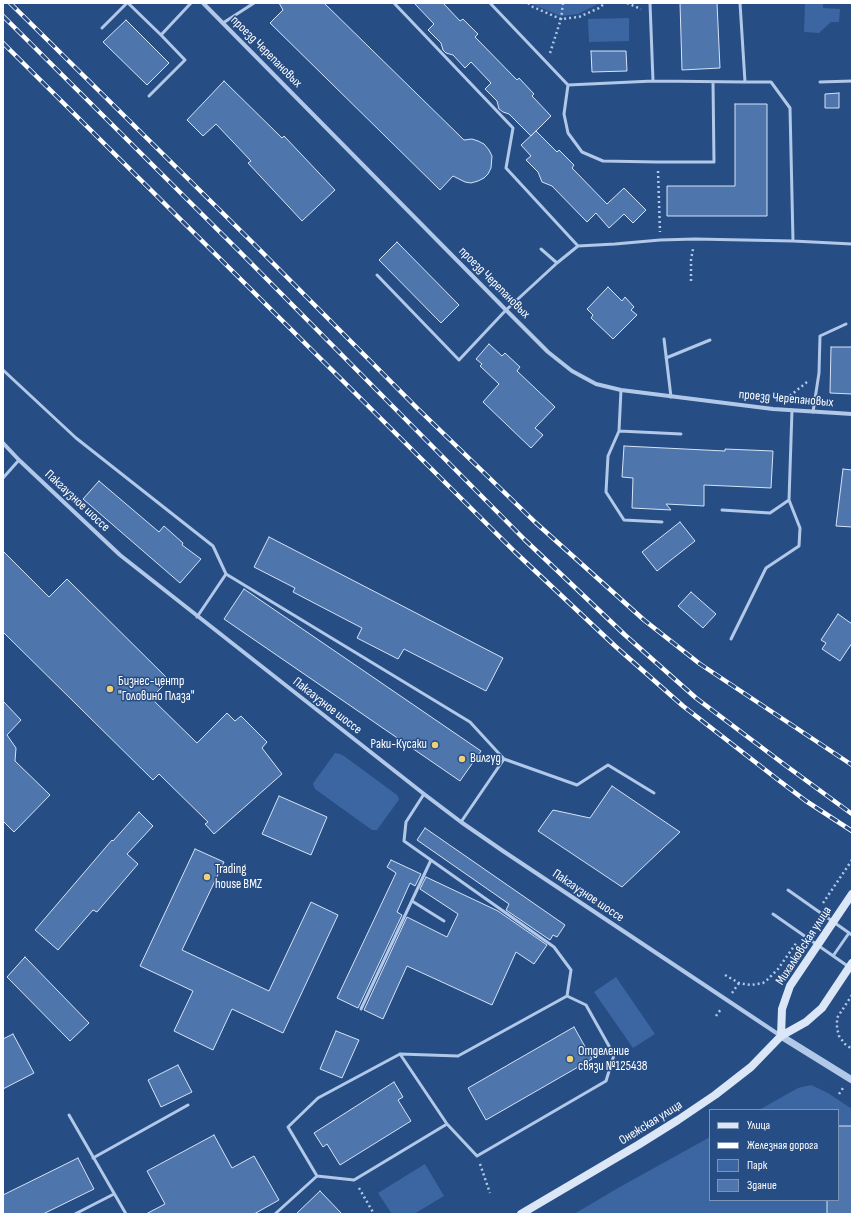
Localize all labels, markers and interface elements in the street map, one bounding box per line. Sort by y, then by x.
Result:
street label: проезд Черепановых [227,13,305,91]
street label: проезд Черепановых [455,244,533,322]
street label: проезд Черепановых [738,387,834,411]
street label: Пакгаузное шоссе [41,467,113,535]
place label: Бизнес-центр "Головино Плаза" [118,674,195,705]
street label: Пакгаузное шоссе [289,674,365,738]
marker: Бизнес-центр "Головино Плаза" [105,684,115,694]
place label: Раки-Кусаки [371,737,427,753]
marker: Раки-Кусаки [430,740,440,750]
place label: Вилгуд [470,751,501,767]
marker: Вилгуд [457,754,467,764]
place label: Trading house BMZ [215,862,262,893]
street label: Пакгаузное шоссе [549,866,627,926]
marker: Trading house BMZ [202,872,212,882]
street label: Михалковская улица [773,904,835,988]
place label: Отделение связи №125438 [578,1044,648,1075]
marker: Отделение связи №125438 [565,1054,575,1064]
street label: Онежская улица [616,1097,686,1149]
legend [709,1109,839,1201]
text: Улица [747,1118,770,1133]
text: Железная дорога [747,1138,818,1153]
text: Парк [747,1158,767,1173]
text: Здание [747,1178,777,1193]

